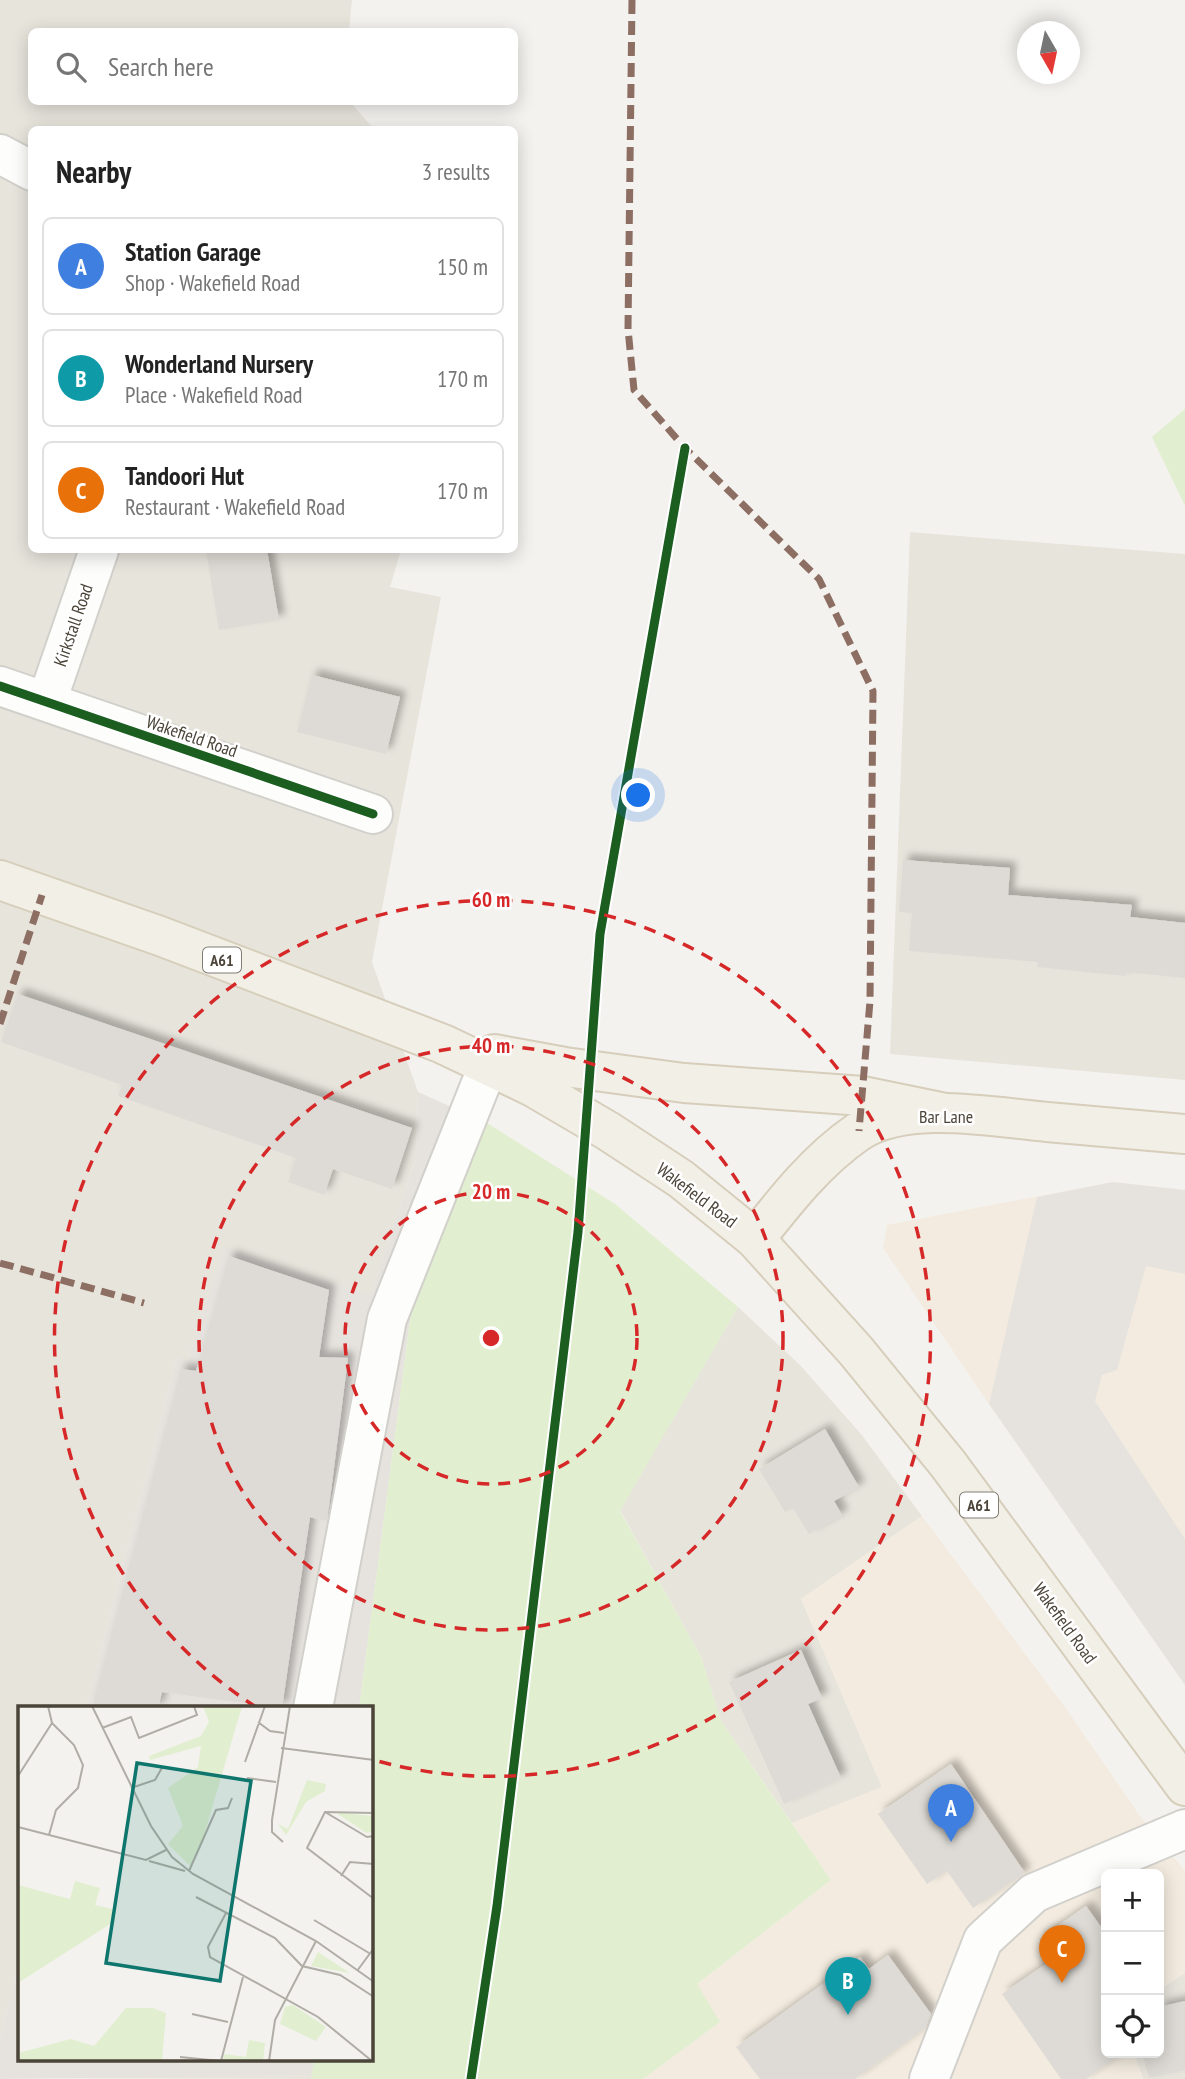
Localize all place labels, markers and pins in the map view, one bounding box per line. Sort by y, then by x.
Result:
centre of rings [479,1326,503,1350]
pin: A [928,1784,974,1842]
pin: C [1039,1925,1085,1983]
pin: B [825,1957,871,2015]

